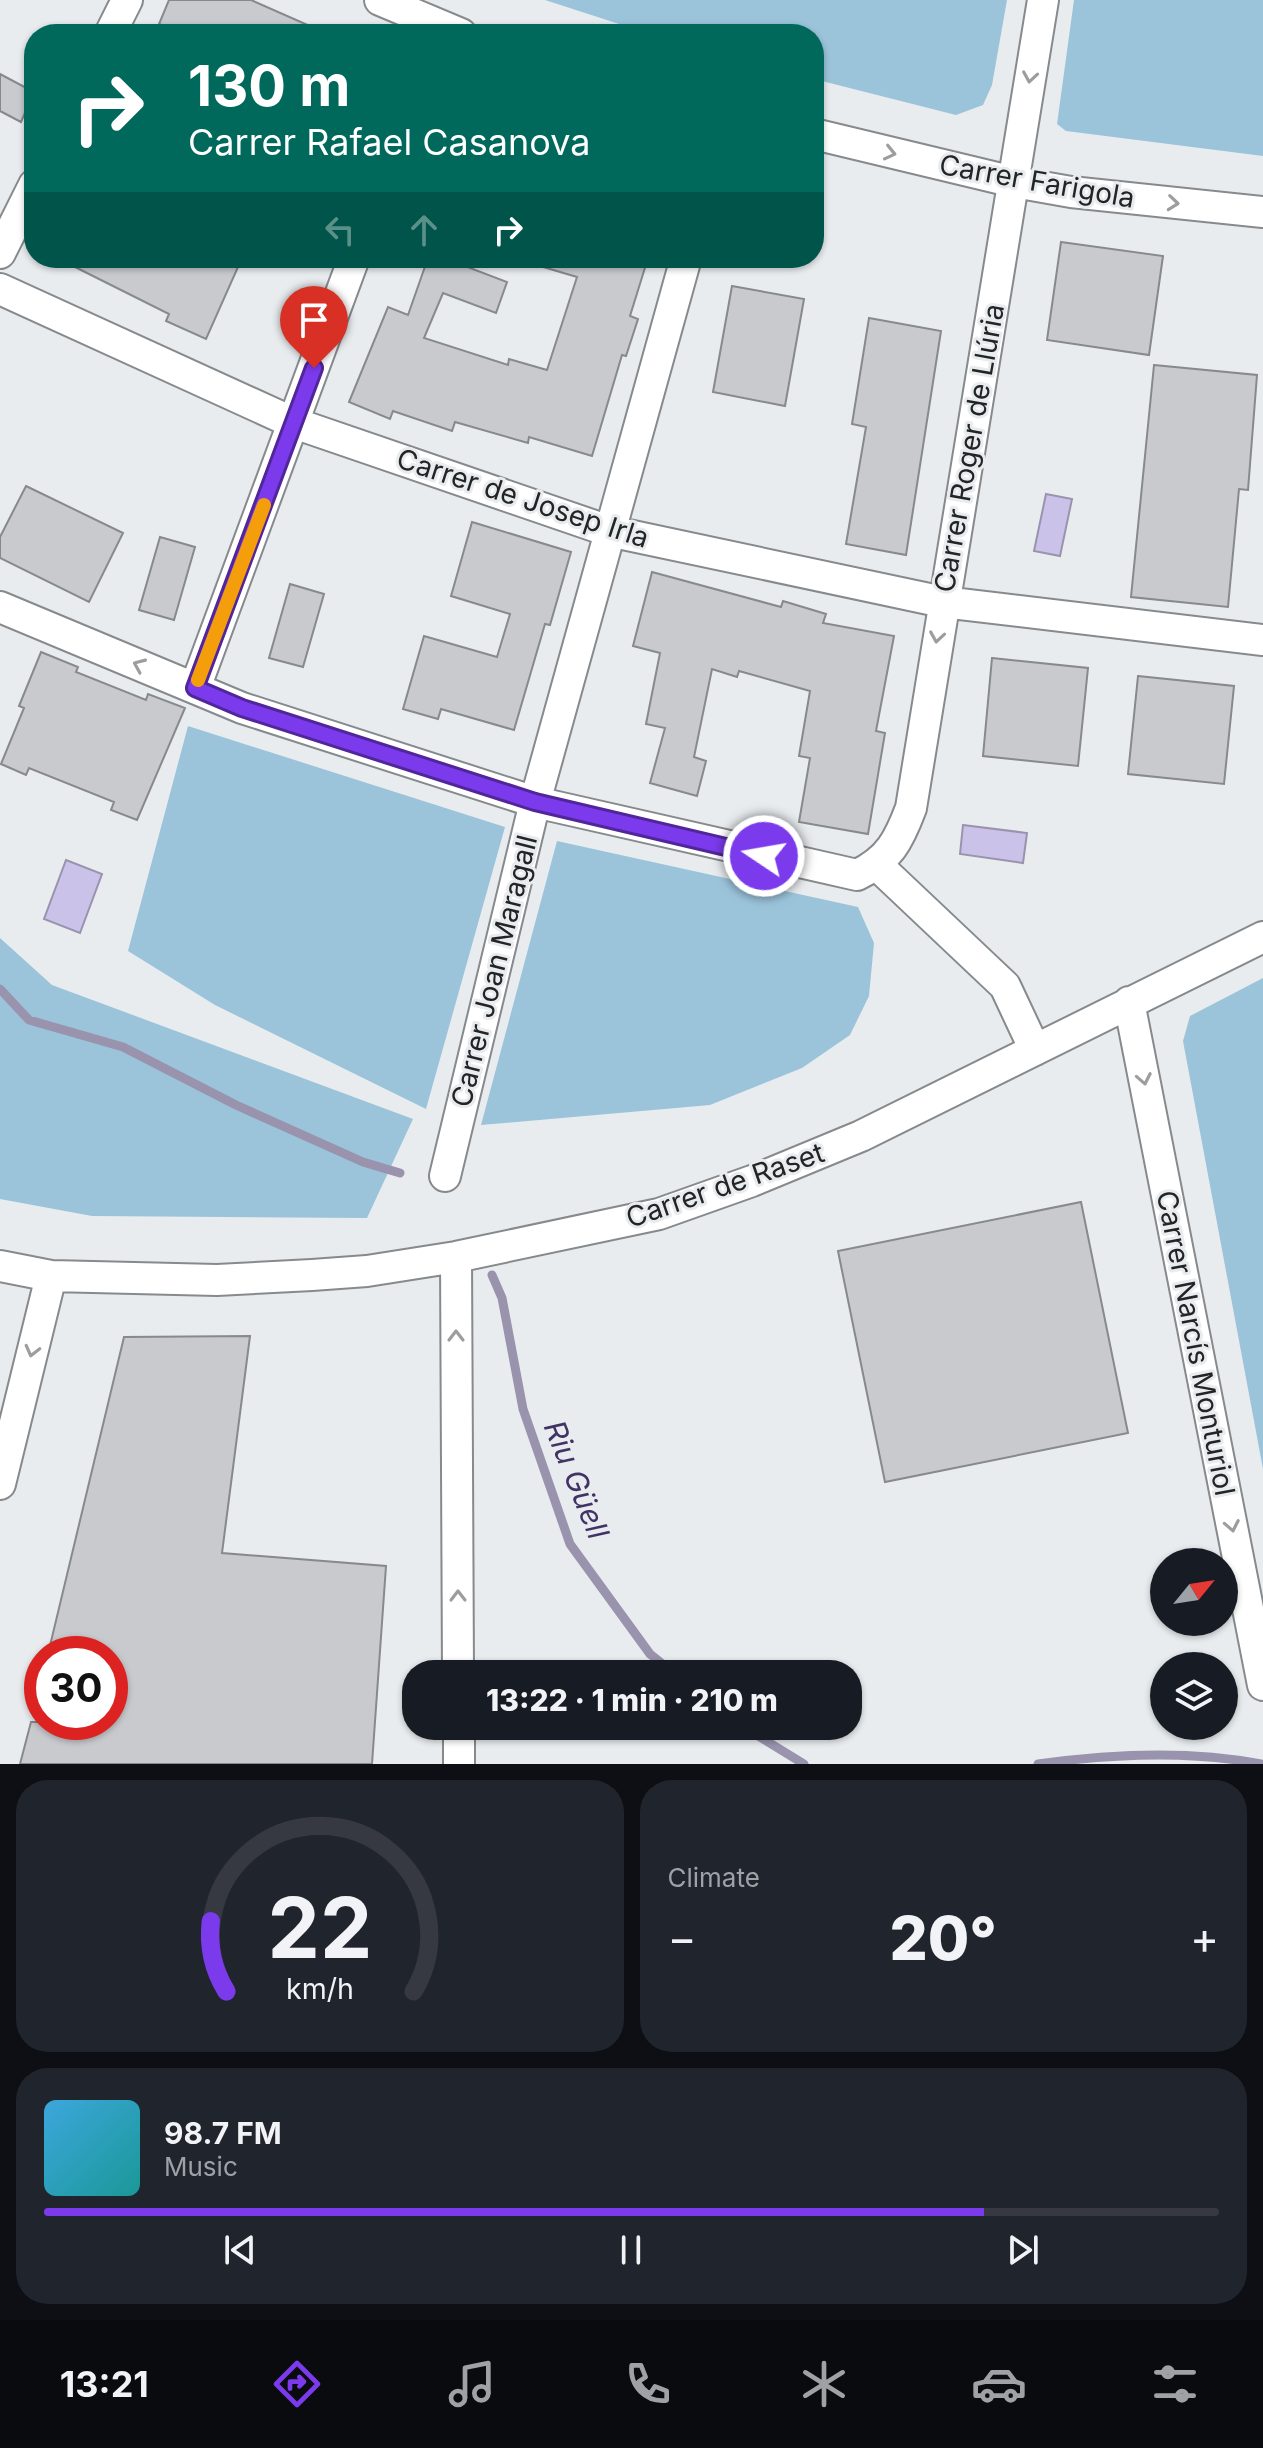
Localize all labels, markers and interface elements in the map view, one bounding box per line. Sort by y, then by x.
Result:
text: 130 m [188,52,350,120]
icon: right [56,56,160,160]
one-way arrow [1023,70,1040,84]
text: Carrer Rafael Casanova [188,120,590,164]
one-way arrow [882,143,896,160]
street label: Carrer Farigola [937,147,1137,215]
one-way arrow [1167,194,1180,211]
icon: left [318,208,362,252]
icon: ahead [402,208,446,252]
icon: right [486,208,530,252]
pin [280,286,348,368]
icon: arrive [292,298,336,342]
street label: Carrer Roger de Llúria [927,301,1011,595]
street label: Carrer de Josep Irla [393,441,653,555]
one-way arrow [929,631,946,644]
one-way arrow [133,659,147,675]
position arrow [722,814,806,898]
street label: Carrer Joan Maragall [444,832,544,1110]
one-way arrow [1134,1072,1151,1085]
street label: Carrer de Raset [622,1135,828,1235]
street label: Carrer Narcís Monturiol [1150,1188,1242,1498]
one-way arrow [447,1329,465,1342]
one-way arrow [24,1344,41,1358]
water label: Riu Güell [537,1415,617,1545]
one-way arrow [1223,1519,1240,1532]
north arrow [1150,1548,1238,1636]
map controls [1150,1548,1238,1740]
one-way arrow [449,1589,467,1602]
speed limit sign: 30 [24,1636,128,1740]
button: layers [1150,1652,1238,1740]
text: 13:22 · 1 min · 210 m [486,1682,778,1718]
text: Climate [668,1862,760,1893]
text: 22 [267,1877,372,1978]
text: 20° [890,1902,997,1974]
text: − [668,1911,697,1965]
text: + [1190,1911,1219,1965]
text: km/h [286,1971,354,2006]
text: 98.7 FM [164,2115,282,2151]
text: Music [164,2151,238,2182]
icon: previous [218,2228,262,2272]
icon: pause [609,2228,653,2272]
icon: next [1001,2228,1045,2272]
icon: directions [269,2356,325,2412]
icon: music [444,2356,500,2412]
icon: phone [620,2356,676,2412]
icon: climate [796,2356,852,2412]
icon: car [971,2356,1027,2412]
icon: filters [1147,2356,1203,2412]
text: 13:21 [60,2362,149,2406]

